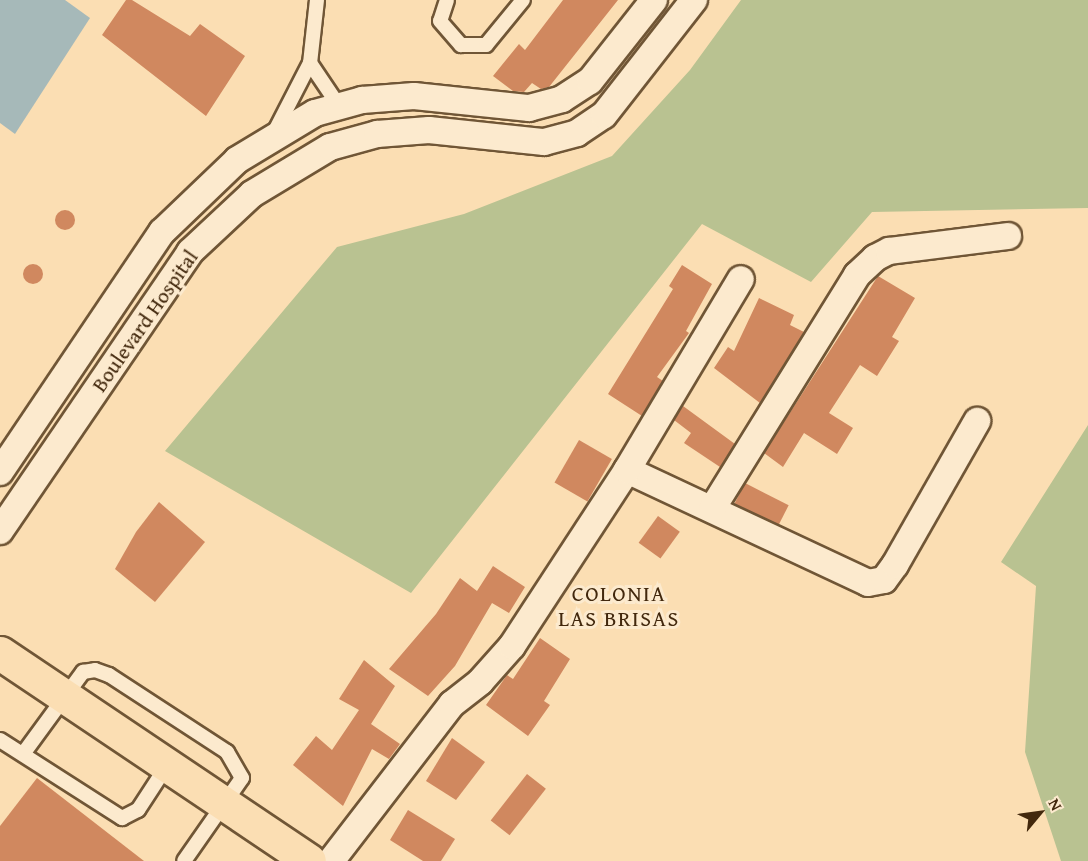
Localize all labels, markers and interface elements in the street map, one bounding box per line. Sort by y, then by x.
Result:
street label: Boulevard Hospital [87,245,203,397]
district label: COLONIA LAS BRISAS [558,580,680,632]
north arrow [1010,783,1070,843]
text: N [1043,794,1069,815]

